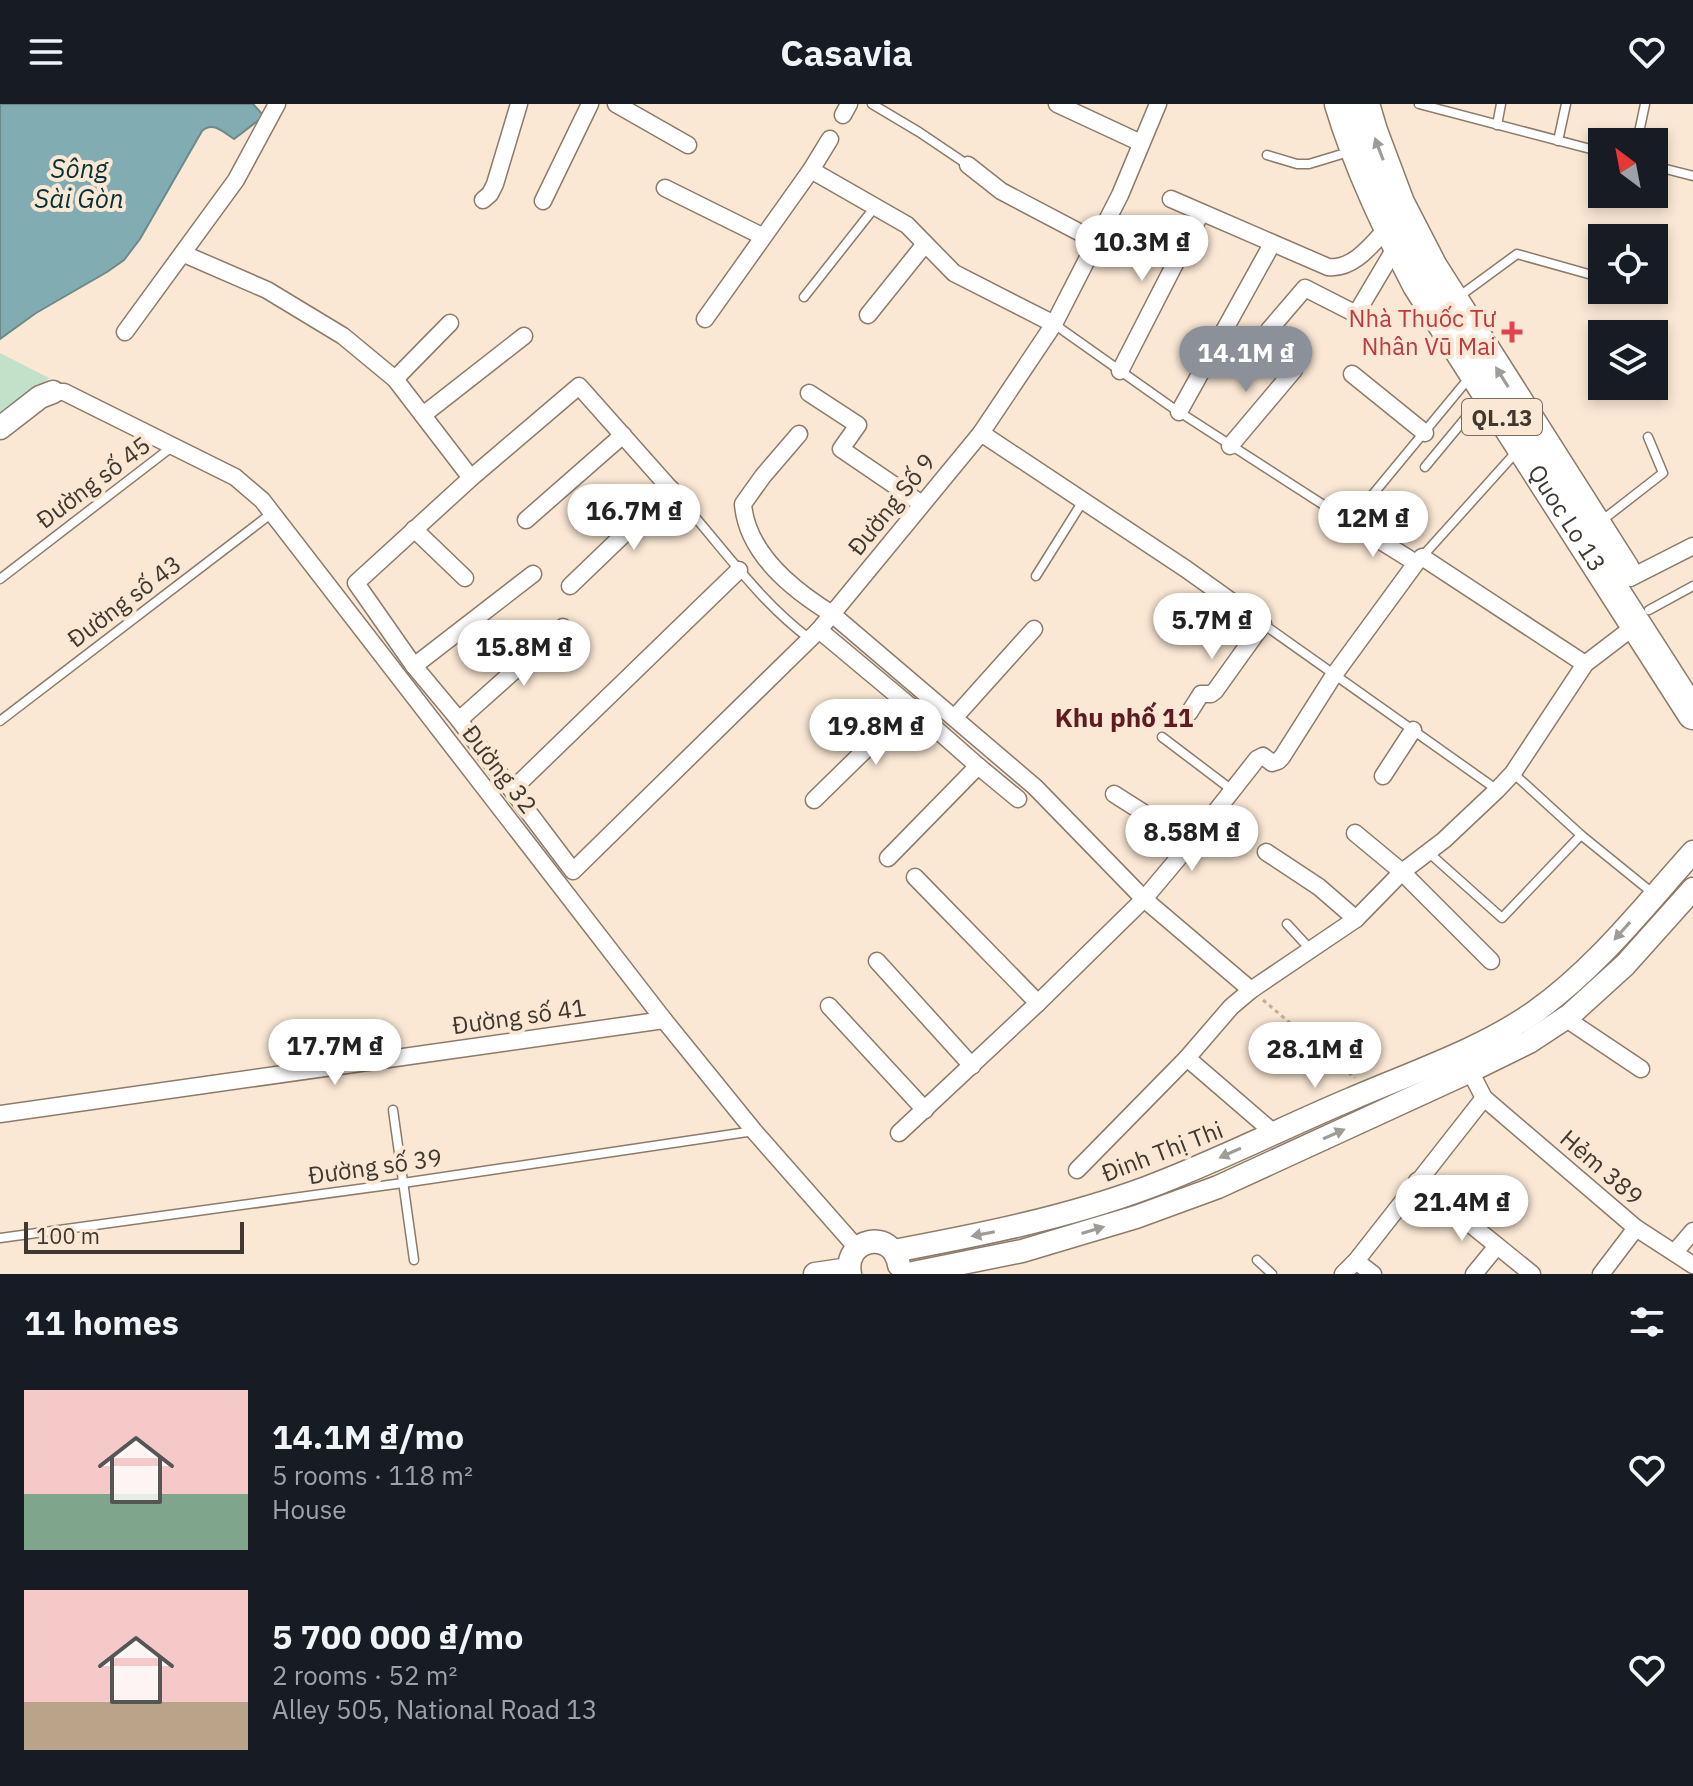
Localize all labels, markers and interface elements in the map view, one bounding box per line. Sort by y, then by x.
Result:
text: Casavia [780,29,913,76]
icon: menu [24,30,68,74]
icon: heart [1625,30,1669,74]
north arrow [1588,128,1668,208]
map controls [1588,128,1668,400]
one-way arrow [1372,137,1385,161]
water label: Sông Sài Gòn [34,151,124,215]
pin: 10.3M ₫ [1068,215,1216,283]
text: 10.3M ₫ [1093,224,1191,258]
button: locate [1588,224,1668,304]
place label: Nhà Thuốc Tư Nhân Vū Mai [1349,302,1496,362]
button: layers [1588,320,1668,400]
marker: Nhà Thuốc Tư Nhân Vū Mai [1503,323,1521,341]
pin: 14.1M ₫ [1172,326,1320,394]
text: 14.1M ₫ [1197,335,1295,369]
one-way arrow [1495,366,1509,388]
road number: QL.13 [1462,399,1542,435]
street label: Đường số 45 [30,429,156,535]
street label: Đường Số 9 [840,446,942,562]
street label: Quoc Lo 13 [1521,458,1614,578]
pin: 16.7M ₫ [560,484,708,552]
pin: 12M ₫ [1317,491,1429,559]
text: 16.7M ₫ [585,493,683,527]
text: 12M ₫ [1336,500,1410,534]
street label: Đường số 43 [61,548,187,654]
pin: 5.7M ₫ [1147,593,1277,661]
text: 5.7M ₫ [1171,602,1253,636]
pin: 15.8M ₫ [450,620,598,688]
text: 15.8M ₫ [475,629,573,663]
pin: 19.8M ₫ [802,699,950,767]
district label: Khu phố 11 [1055,700,1194,734]
text: 19.8M ₫ [827,708,925,742]
street label: Đường 32 [455,718,545,820]
pin: 8.58M ₫ [1118,805,1266,873]
text: 8.58M ₫ [1143,814,1241,848]
one-way arrow [1614,922,1632,941]
street label: Đường số 41 [450,991,588,1041]
pin: 17.7M ₫ [261,1019,409,1087]
pin: 28.1M ₫ [1241,1022,1389,1090]
text: 17.7M ₫ [286,1028,384,1062]
text: 28.1M ₫ [1266,1031,1364,1065]
street label: Đinh Thị Thi [1097,1113,1227,1189]
street label: Hẻm 389 [1554,1122,1650,1212]
one-way arrow [1322,1127,1345,1141]
street label: Đường số 39 [306,1141,444,1191]
one-way arrow [1218,1147,1241,1160]
pin: 21.4M ₫ [1388,1175,1536,1243]
text: 21.4M ₫ [1413,1184,1511,1218]
scale bar [24,1218,244,1254]
text: 100 m [36,1221,100,1250]
one-way arrow [1081,1224,1105,1236]
one-way arrow [970,1228,995,1241]
text: 11 homes [24,1300,179,1344]
icon: filters [1625,1300,1669,1344]
text: 14.1M ₫/mo [272,1414,464,1458]
icon: home [88,1422,184,1518]
icon: heart [1625,1448,1669,1492]
text: 5 rooms · 118 m² [272,1458,473,1492]
text: House [272,1492,347,1526]
text: 5 700 000 ₫/mo [272,1614,523,1658]
icon: home [88,1622,184,1718]
icon: heart [1625,1648,1669,1692]
text: 2 rooms · 52 m² [272,1658,457,1692]
text: Alley 505, National Road 13 [272,1692,597,1726]

